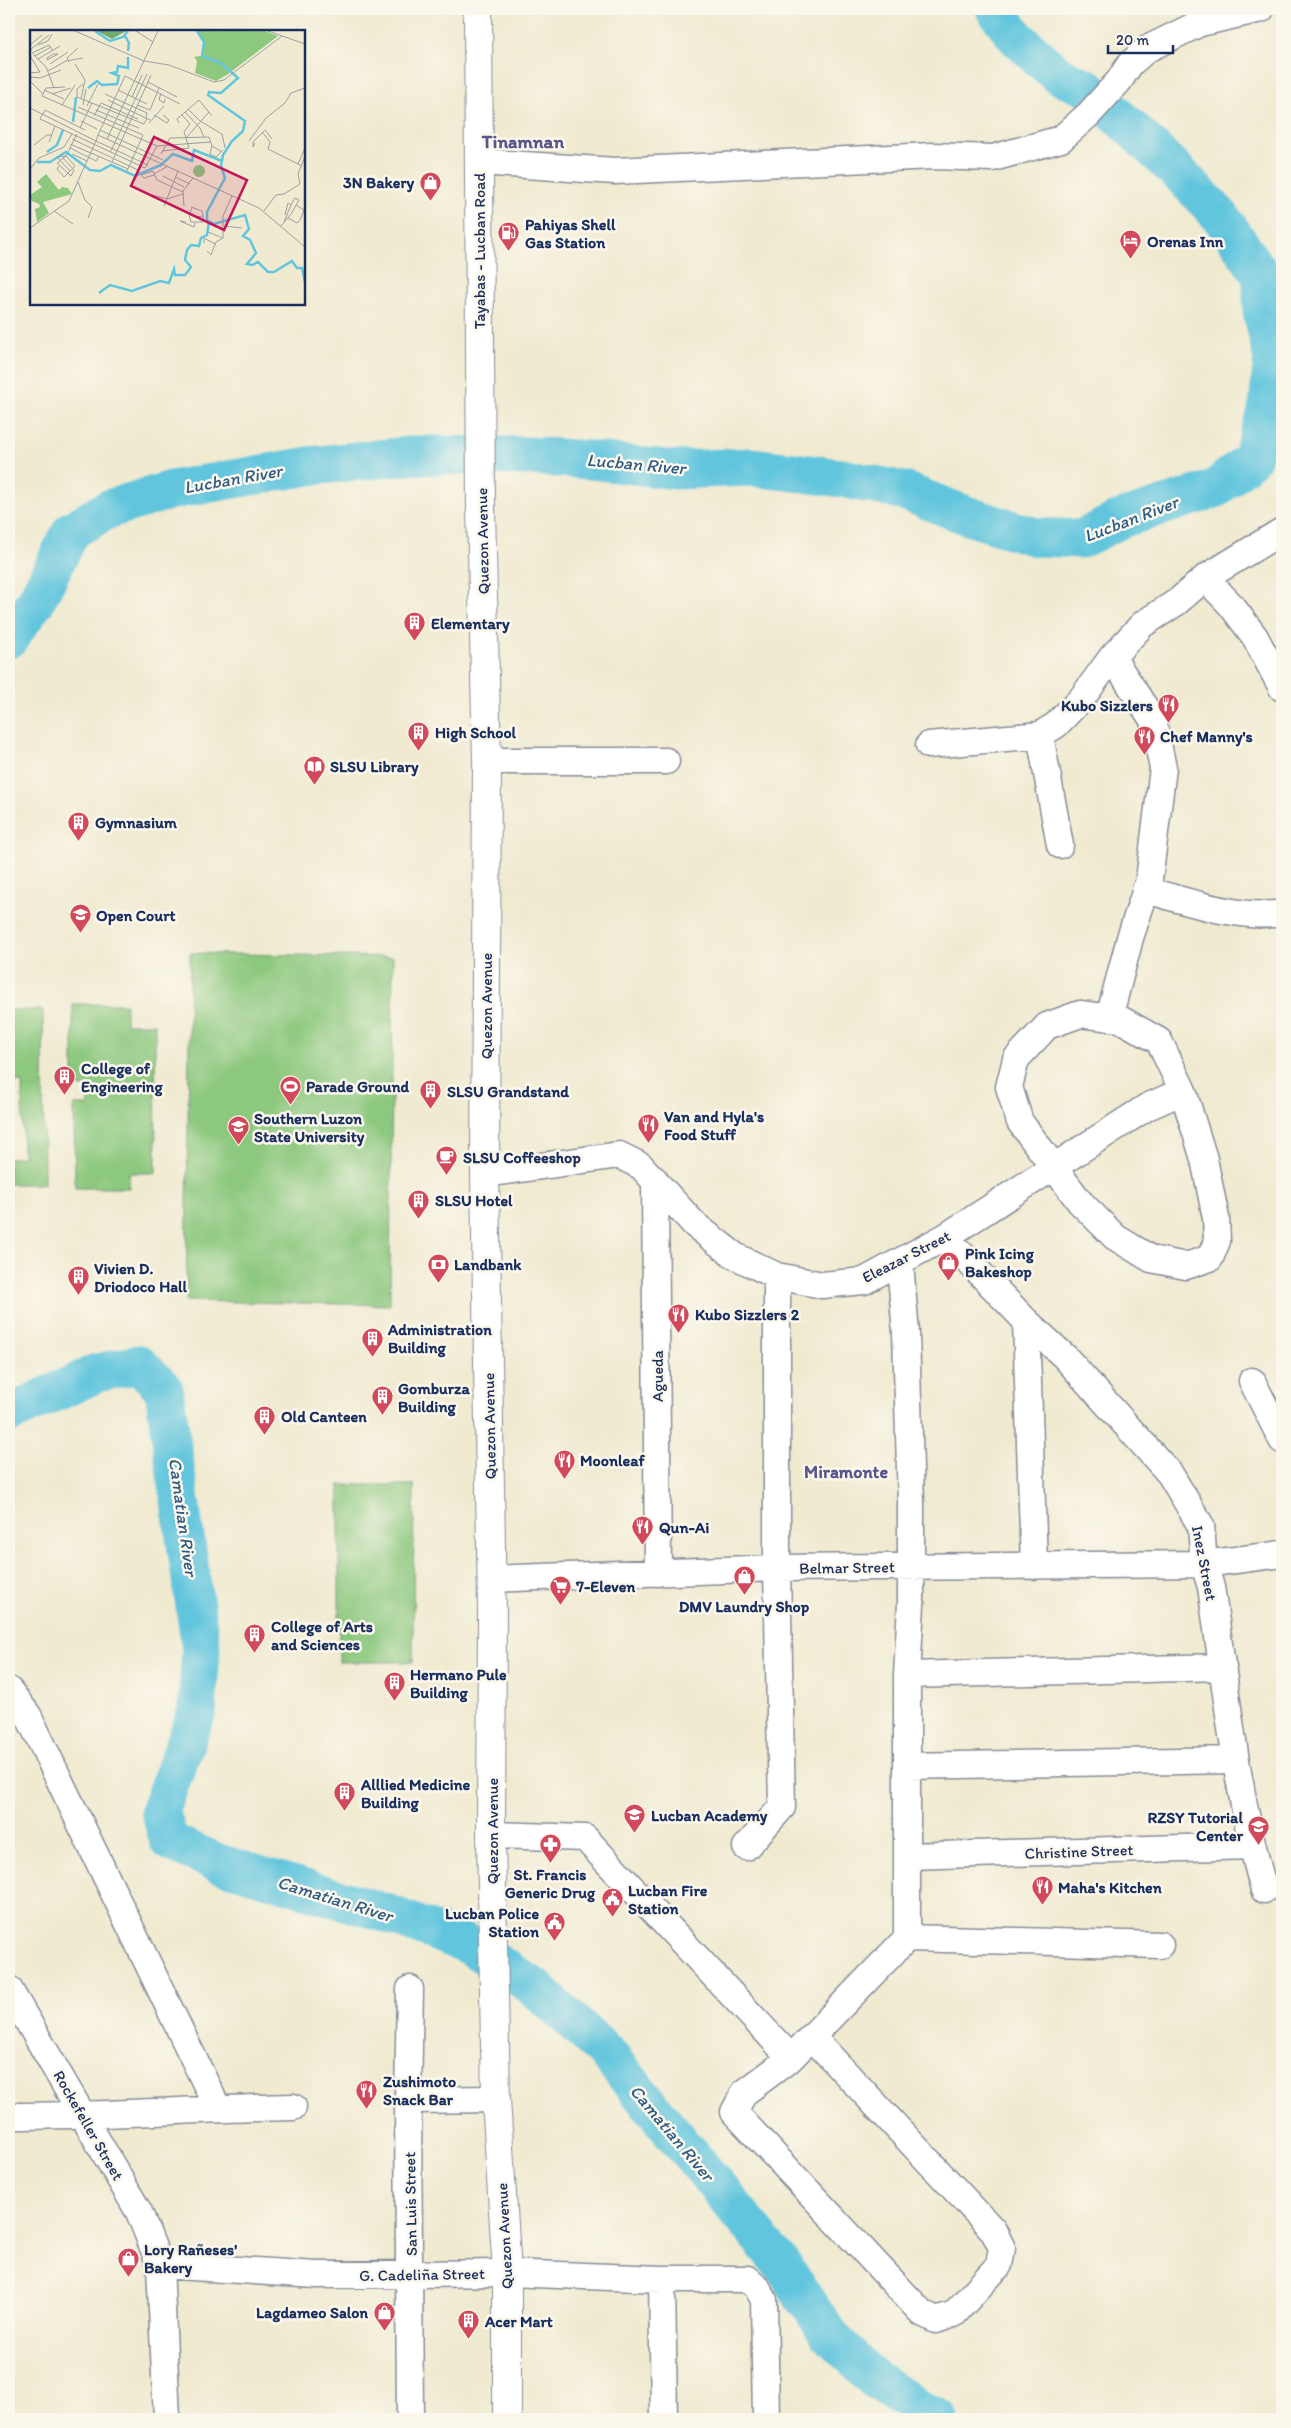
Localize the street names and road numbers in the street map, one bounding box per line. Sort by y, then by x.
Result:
street label: Tayabas - Lucban Road [470,173,489,329]
street label: Quezon Avenue [472,487,493,594]
street label: Quezon Avenue [477,952,496,1059]
street label: Eleazar Street [859,1226,954,1287]
street label: Agueda [648,1349,667,1402]
street label: Quezon Avenue [479,1372,500,1479]
street label: Inez Street [1188,1524,1221,1602]
street label: Belmar Street [799,1557,895,1578]
street label: Quezon Avenue [483,1777,502,1884]
street label: Christine Street [1024,1840,1134,1863]
street label: Rockefeller Street [49,2067,128,2184]
street label: San Luis Street [400,2152,421,2256]
street label: Quezon Avenue [492,2182,517,2290]
street label: G. Cadeliña Street [359,2264,485,2285]

